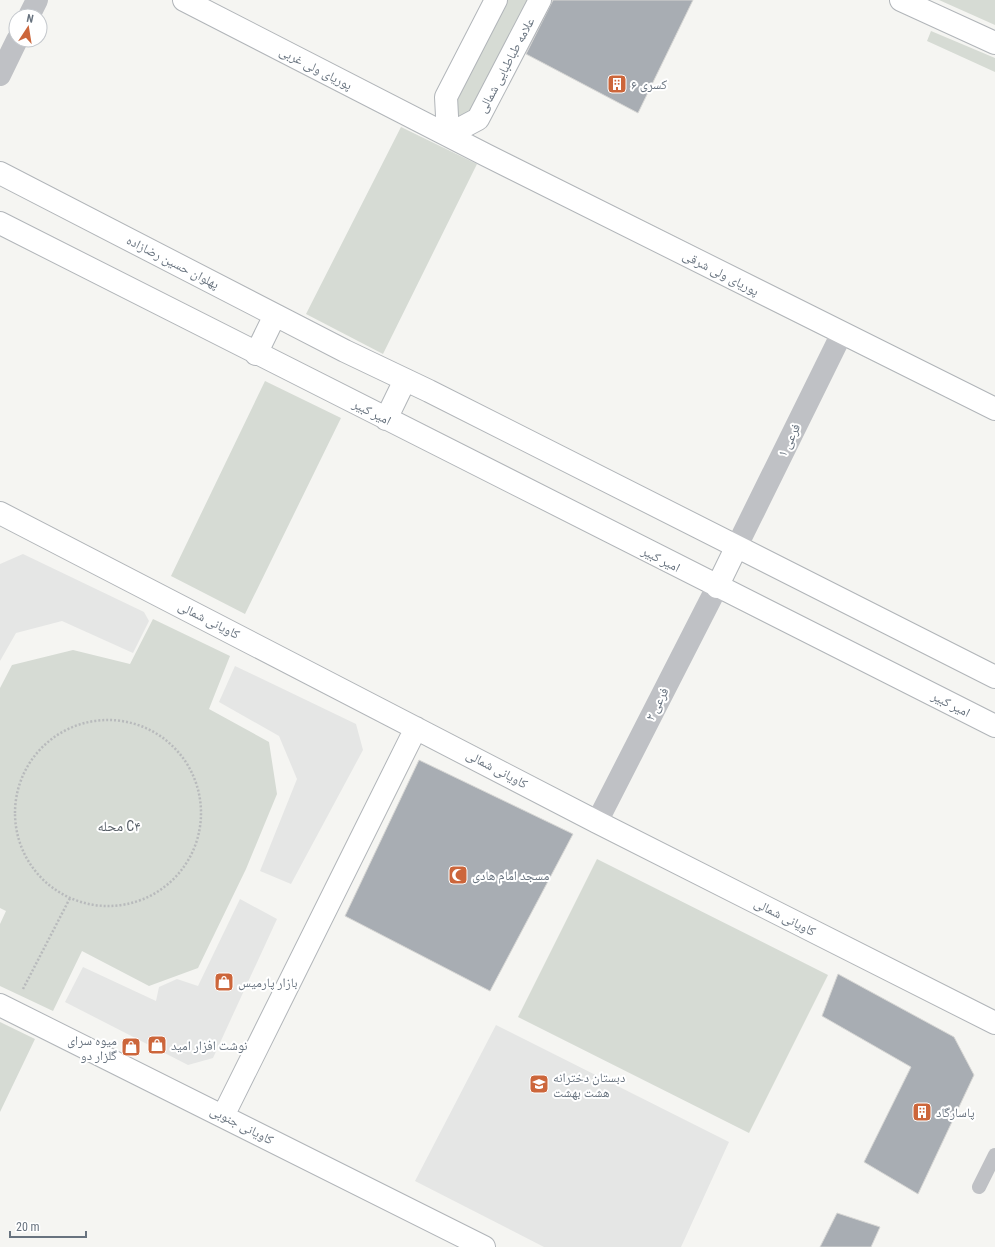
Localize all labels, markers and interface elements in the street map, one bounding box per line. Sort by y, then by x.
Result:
north arrow [8,8,48,48]
text: N [25,12,35,26]
street label: علامه طباطبایی شمالی [475,14,539,116]
street label: پوریای ولی غربی [277,43,355,94]
building icon: کسری ۶ [606,73,628,95]
place label: کسری ۶ [631,77,668,93]
street label: پهلوان حسین رضازاده [124,232,222,293]
street label: پوریای ولی شرقی [680,247,762,300]
street label: امیر کبیر [349,396,394,429]
street label: فرعی ۱ [775,421,804,459]
street label: امیر کبیر [638,543,683,576]
street label: کاویانی شمالی [175,598,243,643]
street label: فرعی ۲ [642,685,673,723]
street label: امیر کبیر [928,688,973,721]
street label: کاویانی شمالی [463,747,531,792]
district label: محله C۴ [98,818,140,834]
mosque icon: مسجد امام هادی [447,864,469,886]
place label: مسجد امام هادی [472,868,549,884]
street label: کاویانی شمالی [751,895,819,940]
shop icon: بازار پارمیس [213,971,235,993]
place label: بازار پارمیس [238,975,298,991]
place label: میوه سرای گلزار دو [67,1033,118,1064]
shop icon: نوشت افزار امید [146,1034,168,1056]
shop icon: میوه سرای گلزار دو [120,1036,142,1058]
place label: نوشت افزار امید [171,1038,248,1054]
place label: دبستان دخترانه هشت بهشت [553,1070,625,1100]
school or university icon: دبستان دخترانه هشت بهشت [528,1073,550,1095]
building icon: پاسارگاد [911,1101,933,1123]
street label: کاویانی جنوبی [208,1103,277,1148]
place label: پاسارگاد [936,1105,975,1121]
scale bar [10,1213,86,1239]
text: 20 m [16,1220,40,1234]

